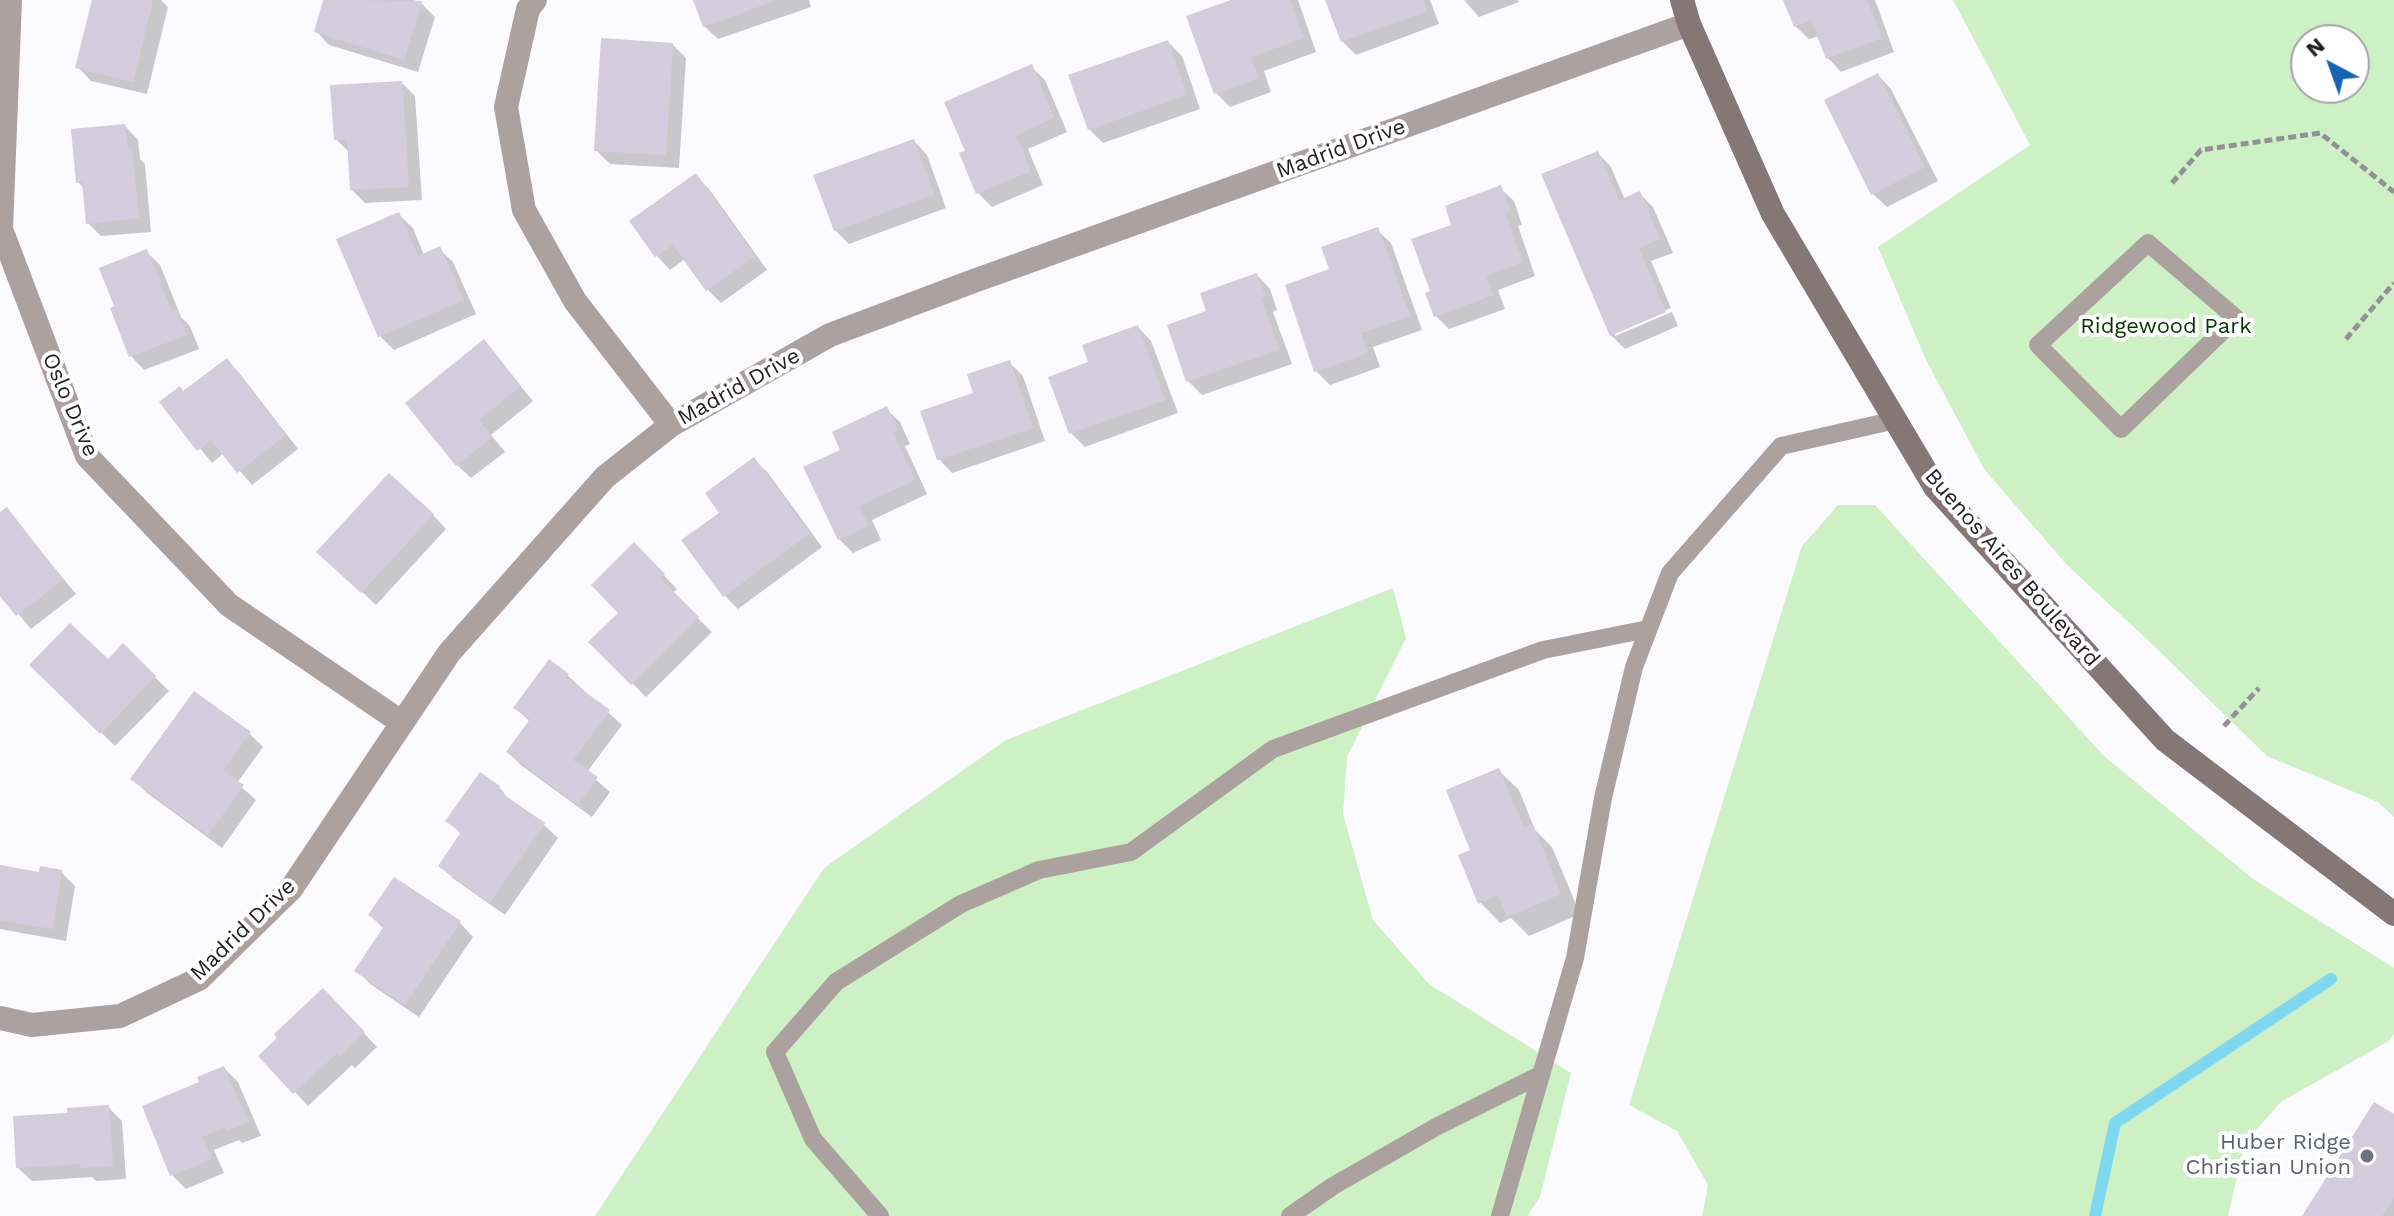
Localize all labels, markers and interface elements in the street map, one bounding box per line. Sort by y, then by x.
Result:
north arrow [2290,24,2370,104]
text: N [2301,32,2330,62]
street label: Madrid Drive [1273,113,1409,185]
park label: Ridgewood Park [2080,314,2252,340]
street label: Madrid Drive [673,343,805,431]
street label: Oslo Drive [36,349,104,461]
street label: Buenos Aires Boulevard [1919,464,2105,672]
street label: Madrid Drive [185,873,301,987]
place label: Huber Ridge Christian Union [2185,1130,2351,1182]
marker: Huber Ridge Christian Union [2358,1147,2376,1165]

